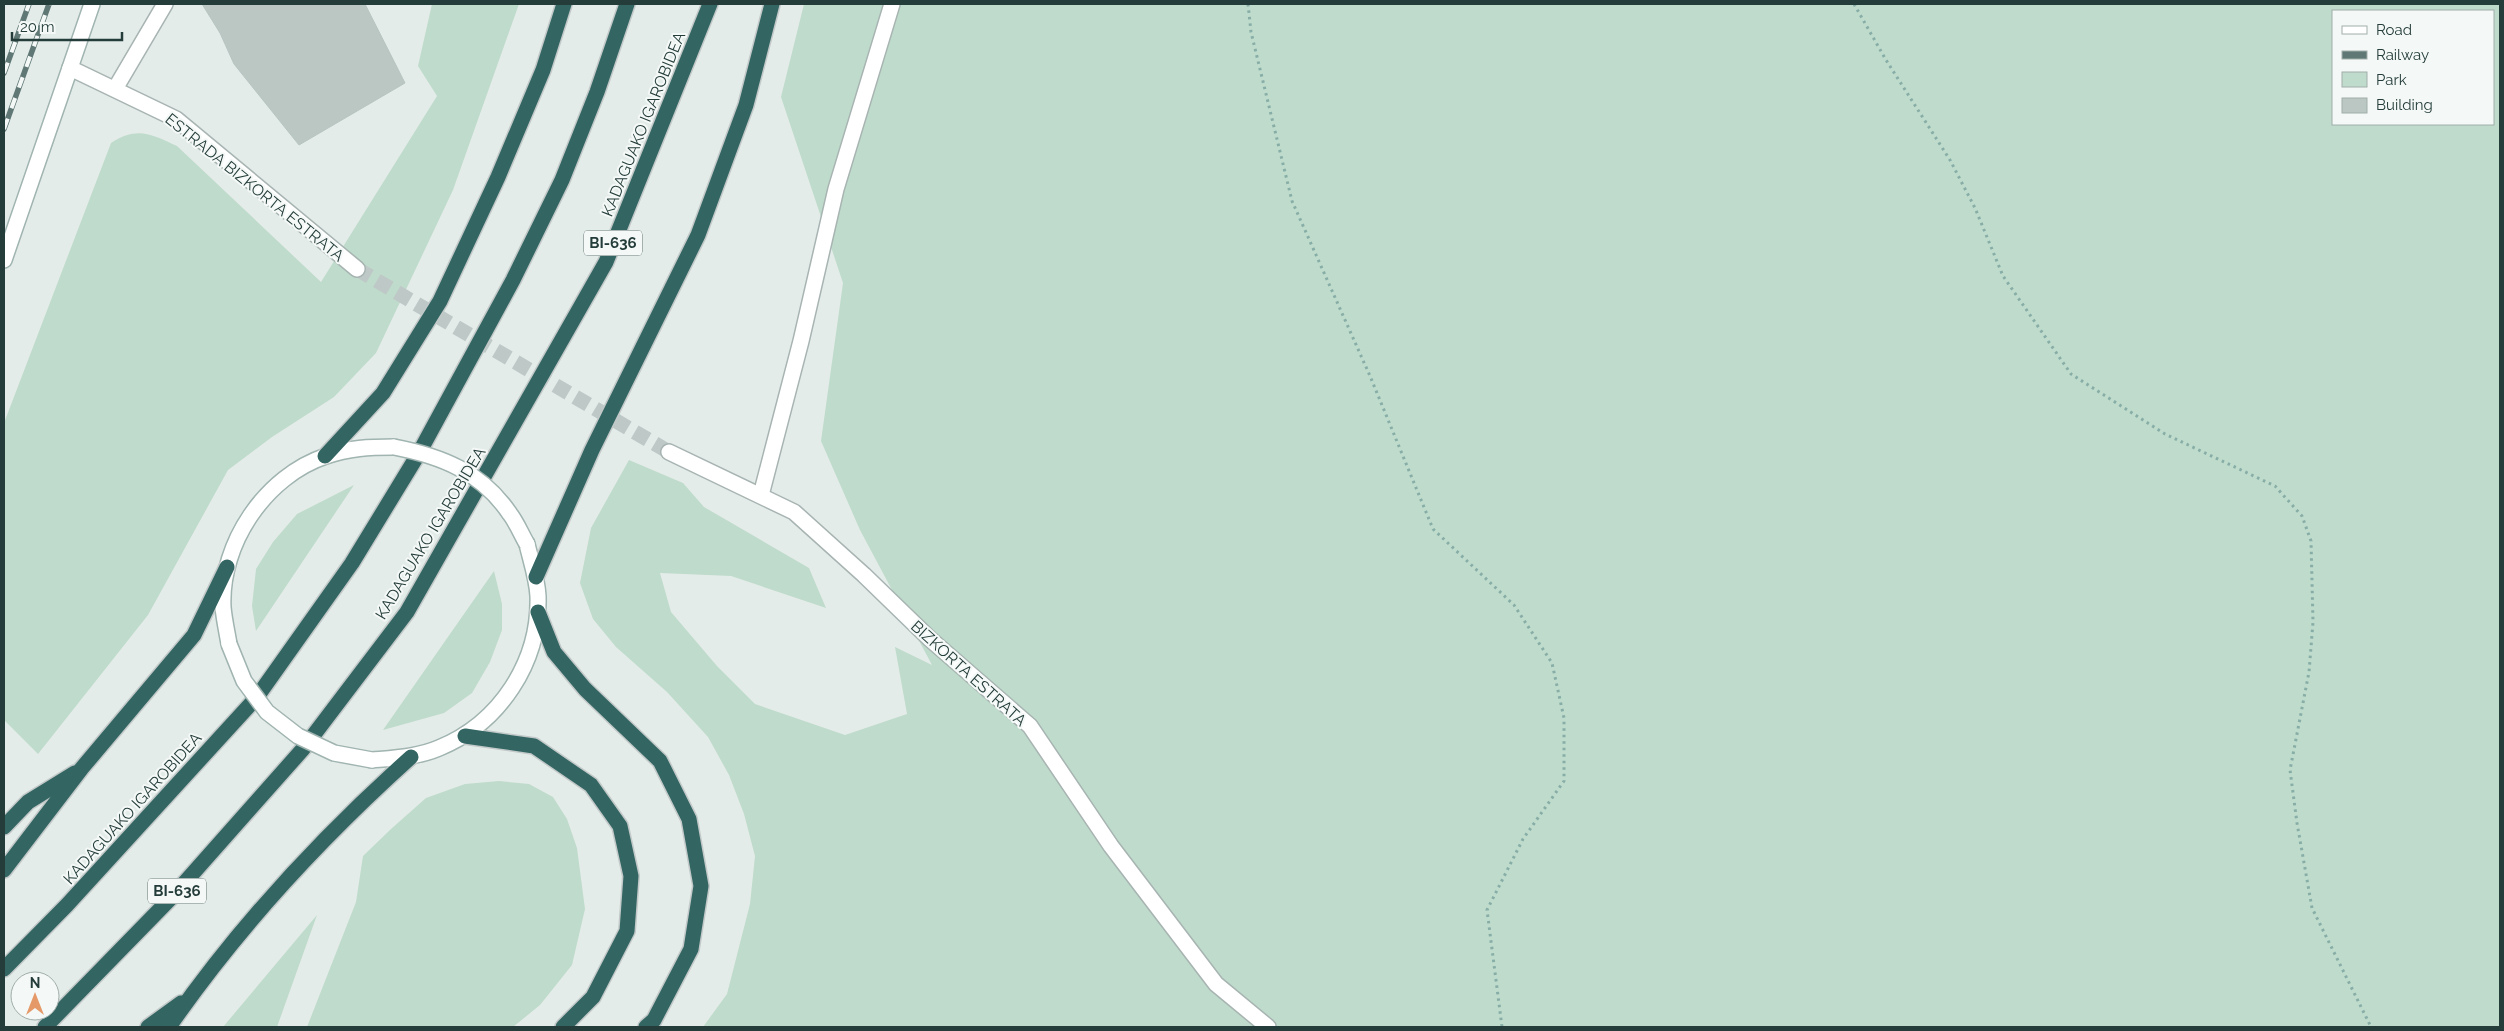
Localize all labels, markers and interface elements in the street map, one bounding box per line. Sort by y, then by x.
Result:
scale bar [12,10,122,42]
legend [2332,10,2494,125]
text: 20 m [20,18,55,36]
text: Road [2376,21,2412,39]
street label: KADAGUAKO IGAROBIDEA [598,29,689,219]
text: Railway [2376,46,2429,64]
text: Park [2376,71,2407,89]
text: Building [2376,96,2433,114]
street label: ESTRADA BIZKORTA ESTRATA [162,109,348,265]
road number: BI-636 [584,230,642,256]
street label: KADAGUAKO IGAROBIDEA [371,444,490,623]
street label: BIZKORTA ESTRATA [907,617,1030,730]
street label: KADAGUAKO IGAROBIDEA [59,728,206,888]
road number: BI-636 [148,878,206,904]
north arrow [10,971,60,1021]
text: N [30,975,40,991]

